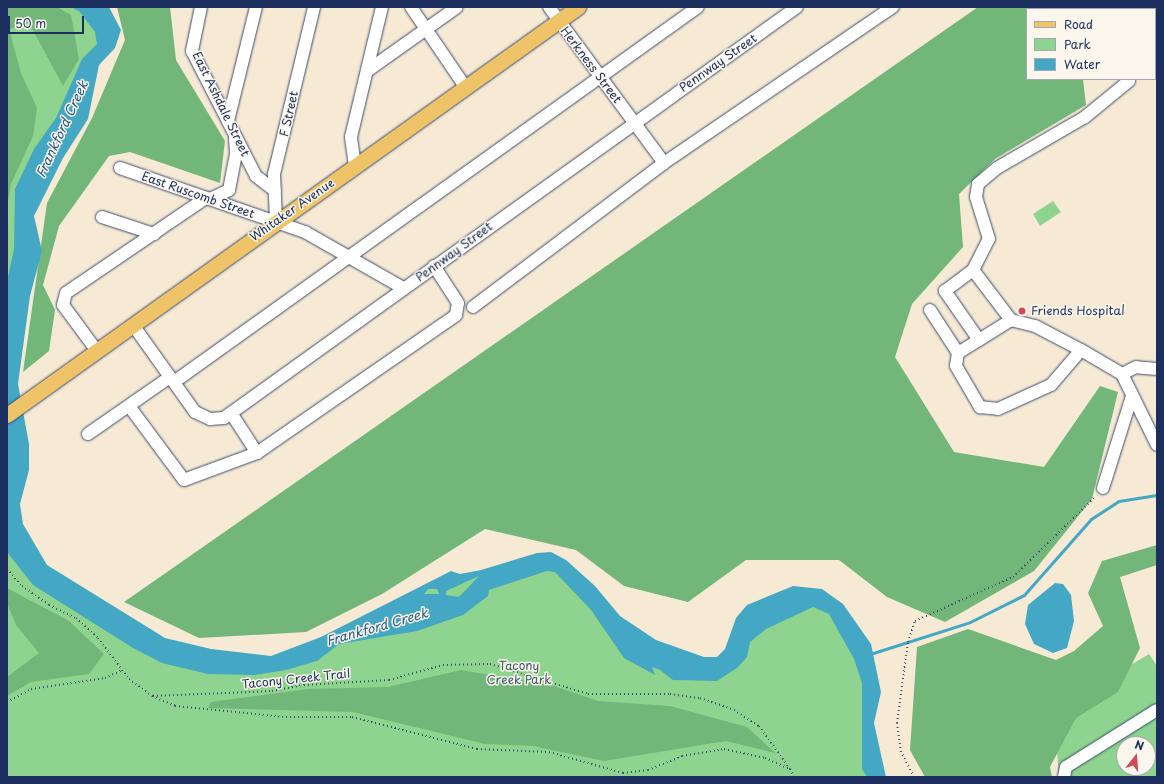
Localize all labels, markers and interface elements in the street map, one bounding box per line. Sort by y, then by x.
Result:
scale bar [10,8,86,34]
legend [1026,8,1156,80]
text: 50 m [15,14,46,32]
text: Road [1064,15,1093,33]
street label: Herkness Street [557,24,625,106]
street label: Pennway Street [676,31,760,95]
text: Park [1064,35,1091,53]
street label: East Ashdale Street [189,49,253,159]
text: Water [1064,55,1100,73]
water label: Frankford Creek [33,78,91,180]
street label: F Street [277,90,301,138]
street label: East Ruscomb Street [139,169,257,221]
street label: Whitaker Avenue [247,176,337,244]
street label: Pennway Street [413,219,495,285]
place label: Friends Hospital [1031,304,1124,318]
marker: Friends Hospital [1016,305,1028,317]
water label: Frankford Creek [324,605,430,649]
park label: Tacony Creek Park [486,659,552,687]
street label: Tacony Creek Trail [240,666,352,692]
north arrow [1116,736,1156,776]
text: N [1133,736,1146,754]

